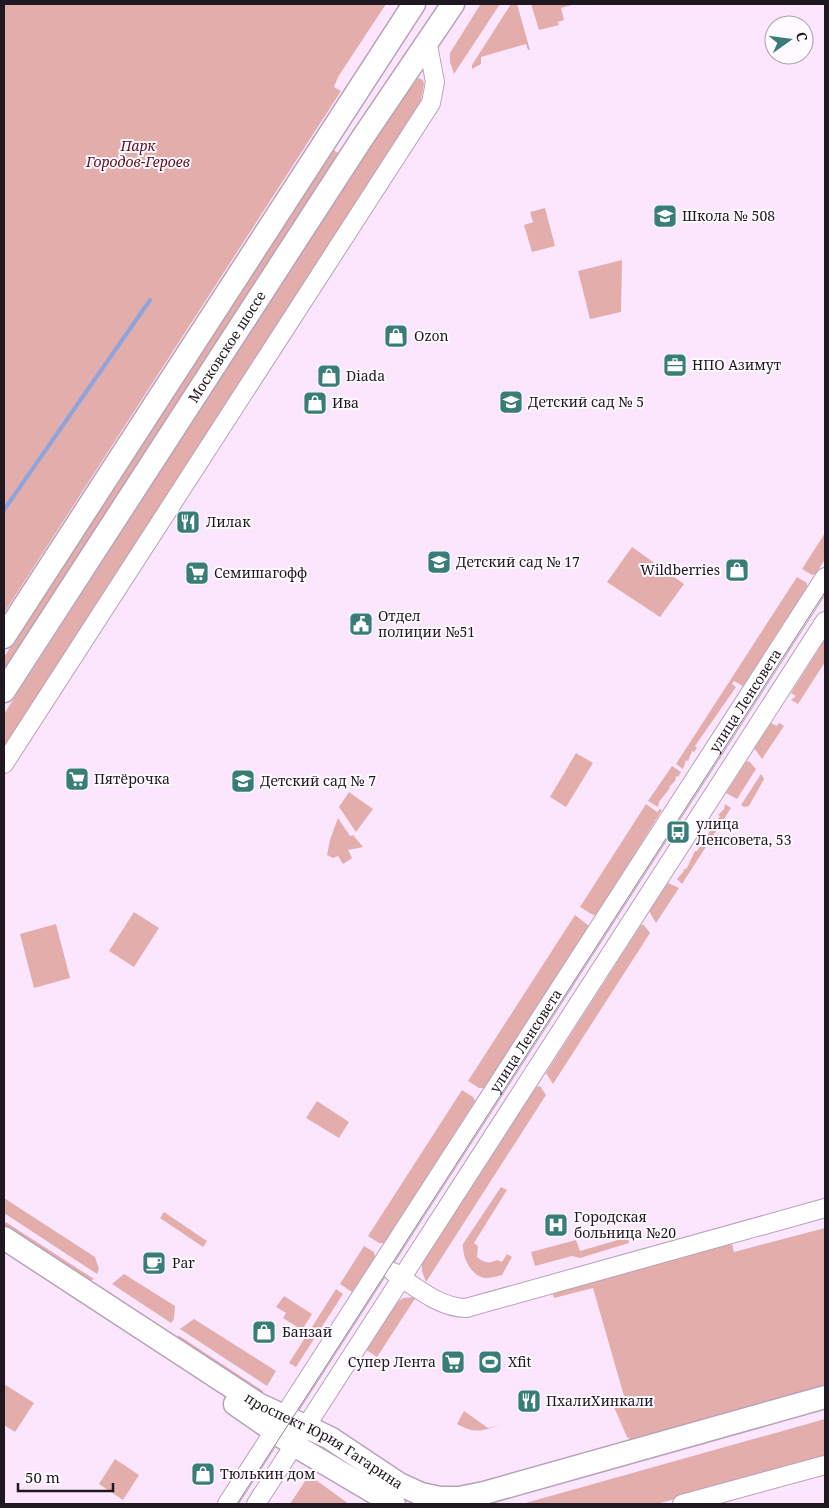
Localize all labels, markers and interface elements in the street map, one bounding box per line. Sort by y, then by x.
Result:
north arrow [764,15,814,65]
text: С [792,30,812,44]
park label: Парк Городов-Героев [85,136,190,171]
school or university icon: Школа № 508 [652,203,678,229]
place label: Школа № 508 [682,206,775,225]
street label: Московское шоссе [183,287,270,406]
shop icon: Ozon [383,323,409,349]
place label: Ozon [414,326,449,345]
office icon: НПО Азимут [662,352,688,378]
place label: НПО Азимут [692,355,782,374]
shop icon: Diada [316,363,342,389]
place label: Diada [346,366,385,385]
school or university icon: Детский сад № 5 [498,389,524,415]
shop icon: Ива [302,390,328,416]
place label: Детский сад № 5 [528,392,644,411]
place label: Ива [332,393,359,412]
restaurant icon: Лилак [175,509,201,535]
place label: Лилак [206,512,251,531]
school or university icon: Детский сад № 17 [426,549,452,575]
place label: Детский сад № 17 [456,552,580,571]
shop icon: Wildberries [724,557,750,583]
supermarket icon: Семишагофф [184,560,210,586]
place label: Wildberries [640,560,720,579]
place label: Семишагофф [214,563,307,582]
place label: Отдел полиции №51 [378,606,475,641]
public building icon: Отдел полиции №51 [348,611,374,637]
street label: улица Ленсовета [704,645,785,756]
supermarket icon: Пятёрочка [64,766,90,792]
school or university icon: Детский сад № 7 [230,768,256,794]
place label: Пятёрочка [94,769,170,788]
place label: Детский сад № 7 [260,771,376,790]
place label: улица Ленсовета, 53 [696,814,792,849]
bus stop icon: улица Ленсовета, 53 [665,819,691,845]
street label: улица Ленсовета [485,985,566,1096]
place label: Городская больница №20 [574,1207,676,1242]
hospital icon: Городская больница №20 [543,1212,569,1238]
cafe icon: Par [141,1250,167,1276]
place label: Par [172,1253,195,1272]
shop icon: Банзай [251,1319,277,1345]
place label: Банзай [282,1322,332,1341]
supermarket icon: Супер Лента [440,1349,466,1375]
sports icon: Xfit [477,1349,503,1375]
place label: Супер Лента [348,1352,436,1371]
place label: Xfit [508,1352,532,1371]
street label: проспект Юрия Гагарина [241,1388,407,1493]
restaurant icon: ПхалиХинкали [516,1388,542,1414]
place label: ПхалиХинкали [546,1391,654,1410]
scale bar [18,1460,112,1492]
shop icon: Тюлькин дом [190,1461,216,1487]
place label: Тюлькин дом [220,1464,315,1483]
text: 50 m [25,1467,60,1487]

